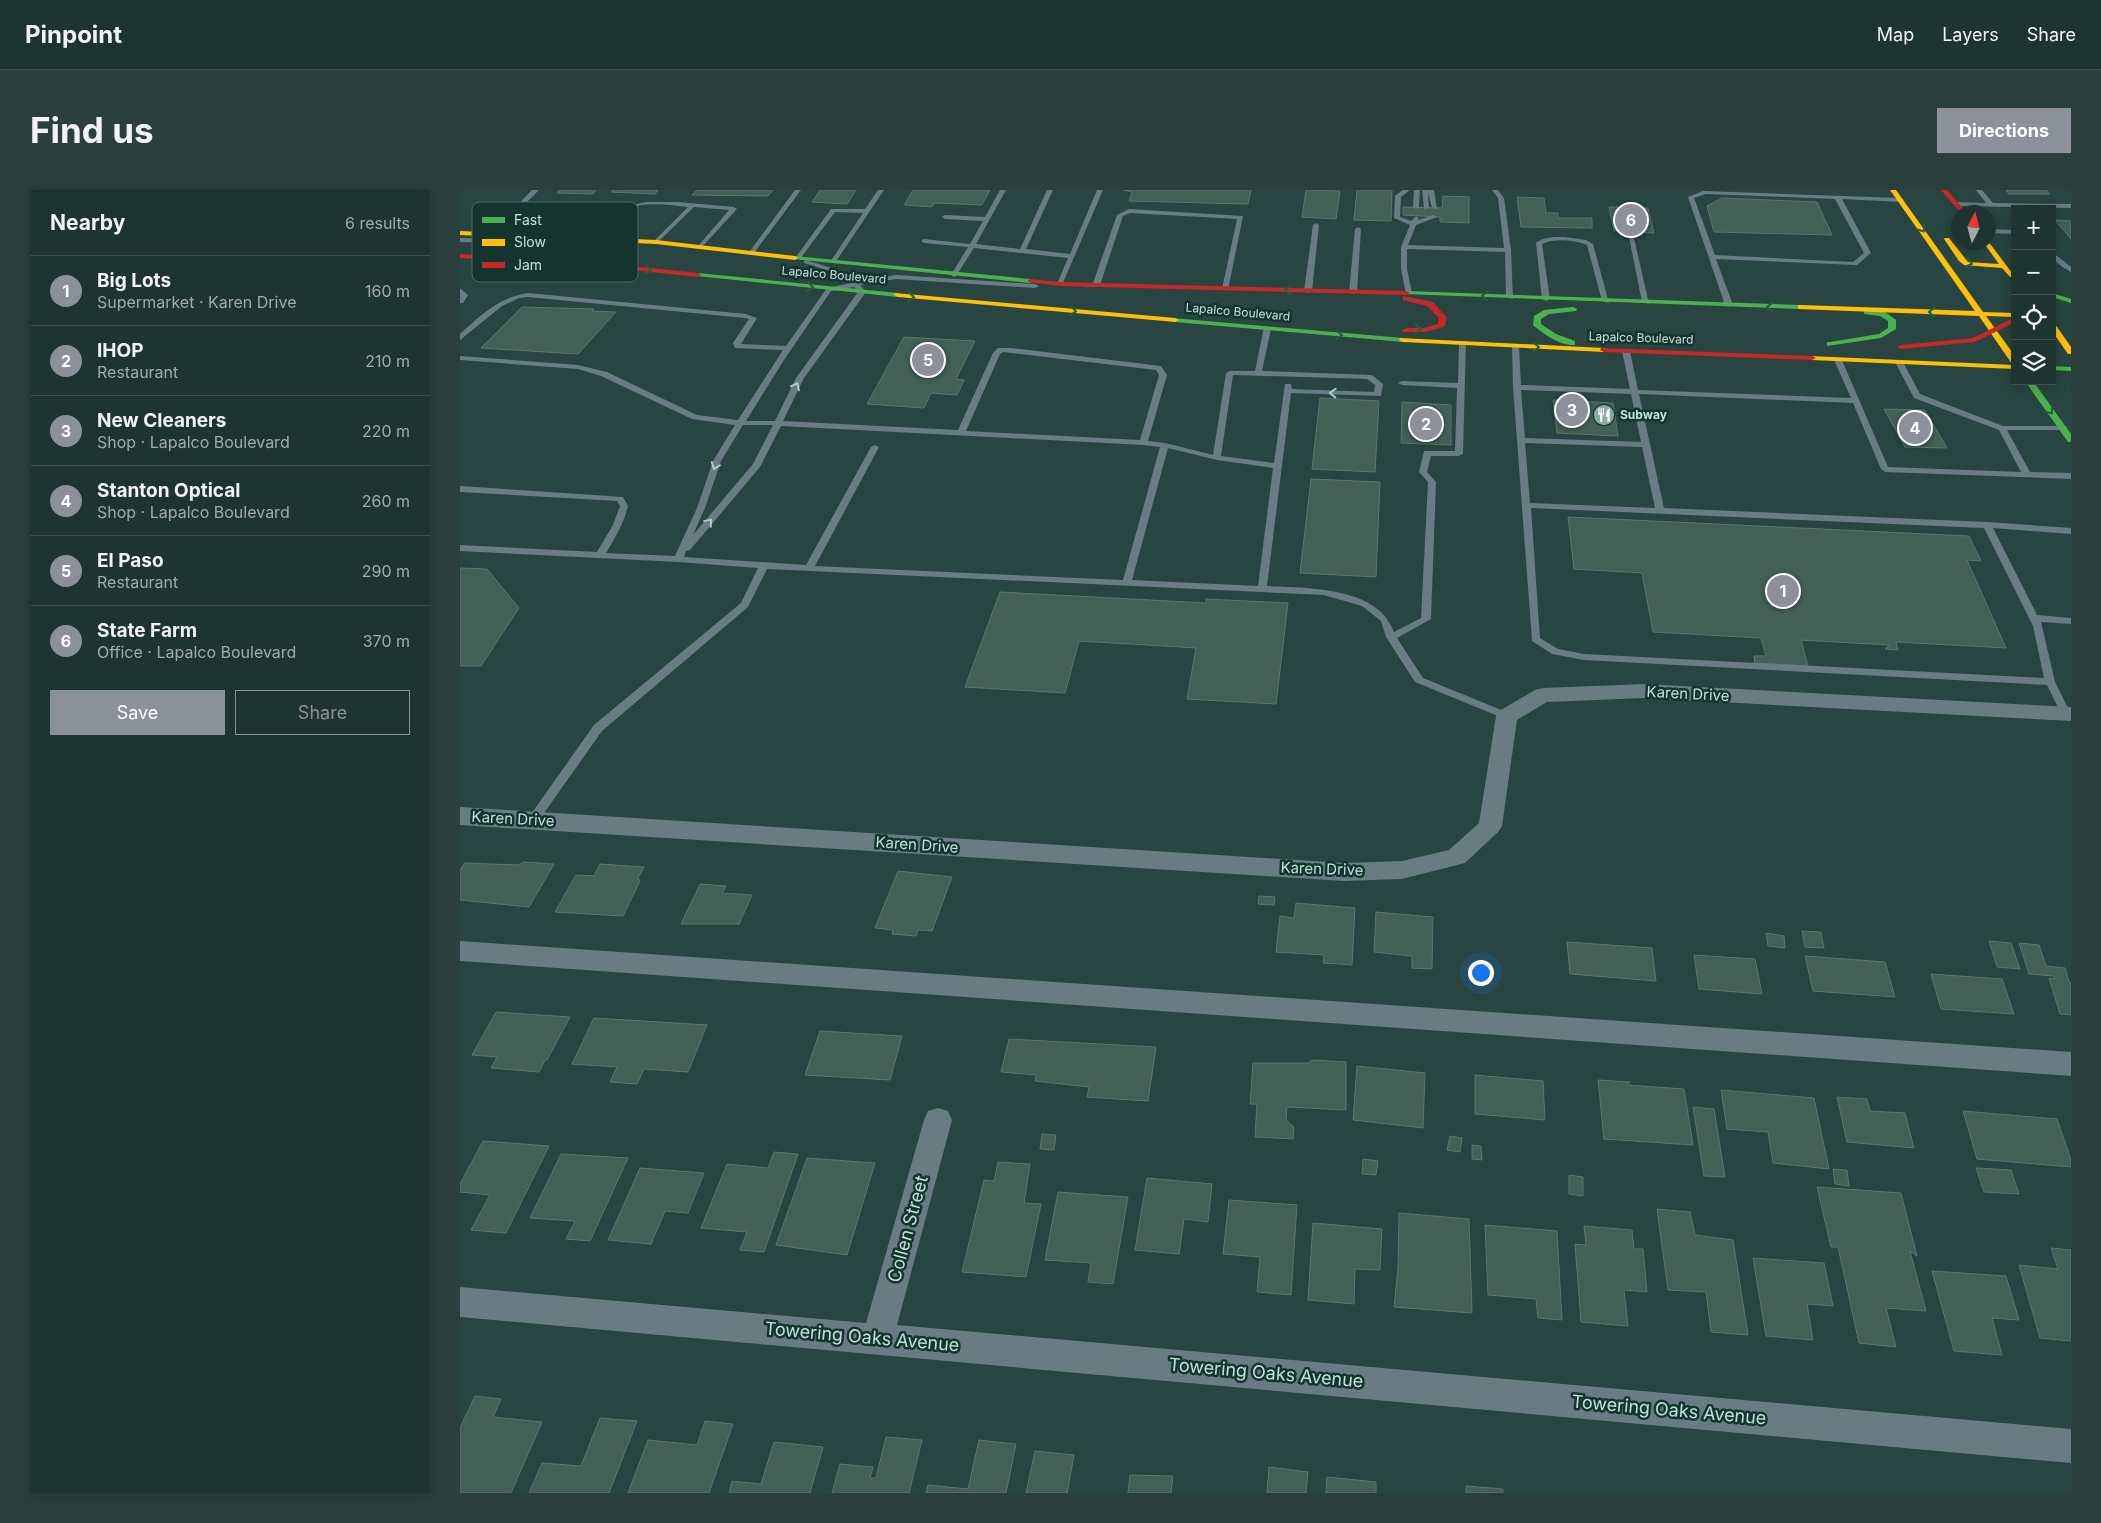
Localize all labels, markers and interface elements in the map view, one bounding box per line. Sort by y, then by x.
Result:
text: Pinpoint [25,20,122,49]
text: Map [1877,24,1914,45]
text: Layers [1942,24,1999,45]
text: Share [2027,24,2076,45]
button: Directions [1937,108,2071,153]
text: Find us [30,109,154,151]
pin: 6 [1615,201,1647,239]
legend [472,202,638,282]
north arrow [1951,205,1996,250]
map controls [2011,205,2056,385]
button: + [2011,205,2056,250]
text: Nearby [50,210,125,235]
text: Fast [514,211,542,228]
text: 6 results [345,213,410,233]
one-way arrow [1916,223,1925,233]
text: Slow [514,233,546,250]
button: − [2011,250,2056,295]
text: Jam [514,256,542,273]
one-way arrow [1965,257,1973,267]
street label: Lapalco Boulevard [781,262,887,287]
one-way arrow [644,264,652,275]
text: Big Lots [97,269,171,292]
text: 1 [63,281,69,301]
text: 160 m [365,281,410,301]
one-way arrow [806,281,814,292]
one-way arrow [1284,285,1292,295]
one-way arrow [907,291,915,302]
one-way arrow [1481,291,1489,302]
text: Supermarket · Karen Drive [97,292,296,312]
button: locate [2011,295,2056,340]
street label: Lapalco Boulevard [1185,299,1291,324]
one-way arrow [1766,302,1774,312]
one-way arrow [1069,305,1077,316]
one-way arrow [1928,307,1936,317]
one-way arrow [1414,324,1422,335]
street label: Lapalco Boulevard [1588,328,1694,347]
one-way arrow [1336,329,1344,340]
text: IHOP [97,339,143,362]
button: layers [2011,340,2056,385]
pin: 5 [912,341,944,379]
one-way arrow [1533,342,1541,352]
text: 2 [61,351,71,371]
text: 210 m [365,351,410,371]
text: Restaurant [97,362,178,382]
one-way arrow [790,382,800,391]
one-way arrow [1328,387,1336,398]
pin: 3 [1556,391,1588,429]
restaurant icon: Subway [1592,403,1616,427]
pin: 2 [1410,405,1442,443]
one-way arrow [2044,405,2053,414]
place label: Subway [1620,407,1668,422]
text: New Cleaners [97,409,226,432]
pin: 4 [1899,409,1931,447]
text: 3 [61,421,71,441]
text: 220 m [362,421,410,441]
text: Shop · Lapalco Boulevard [97,432,290,452]
one-way arrow [711,461,722,470]
text: Stanton Optical [97,479,240,502]
text: 4 [61,491,71,511]
text: 260 m [362,491,410,511]
text: Shop · Lapalco Boulevard [97,502,290,522]
one-way arrow [704,519,712,528]
text: El Paso [97,549,164,572]
text: 5 [61,561,71,581]
text: 290 m [362,561,410,581]
text: Restaurant [97,572,178,592]
pin: 1 [1767,572,1799,610]
text: State Farm [97,619,197,642]
text: 6 [61,631,71,651]
text: 370 m [363,631,410,651]
text: Office · Lapalco Boulevard [97,642,296,662]
street label: Karen Drive [1646,682,1730,705]
button: Save [50,690,225,735]
button: Share [235,690,410,735]
street label: Karen Drive [471,807,555,830]
street label: Karen Drive [875,832,959,857]
street label: Karen Drive [1280,858,1364,879]
your location [1468,960,1494,986]
street label: Collen Street [883,1173,932,1285]
street label: Towering Oaks Avenue [764,1318,960,1355]
street label: Towering Oaks Avenue [1168,1354,1364,1391]
street label: Towering Oaks Avenue [1571,1391,1767,1428]

